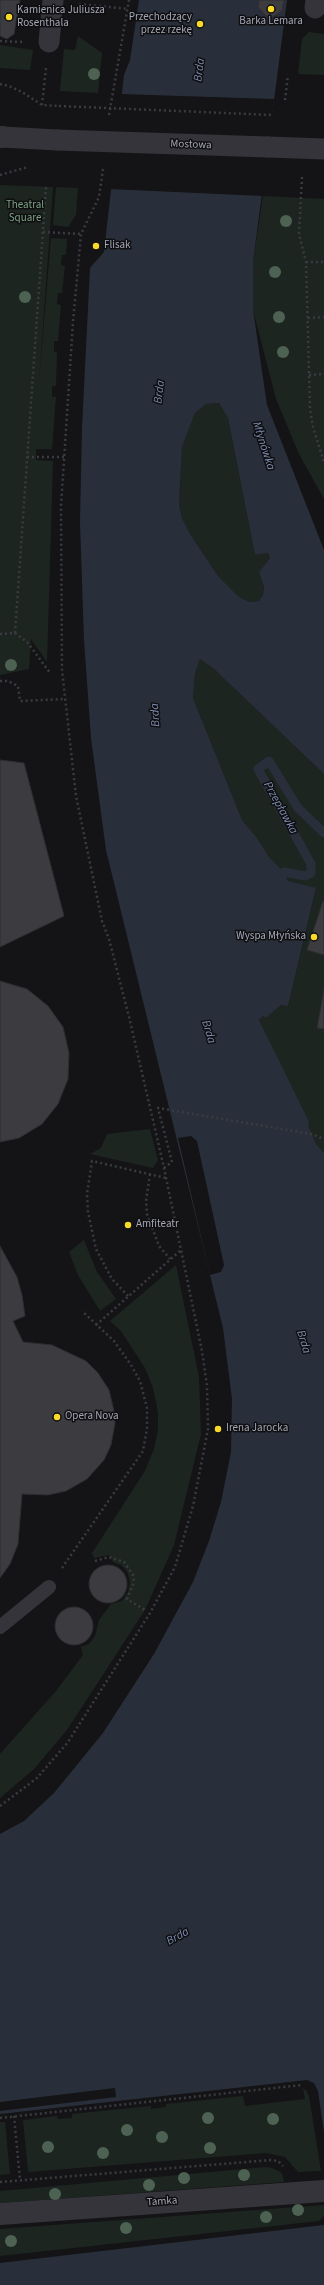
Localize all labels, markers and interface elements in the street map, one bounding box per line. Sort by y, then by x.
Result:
place label: Kamienica Juliusza Rosenthala [17,4,105,30]
marker: Barka Lemara [266,4,276,14]
place label: Przechodzący przez rzekę [129,11,192,37]
marker: Kamienica Juliusza Rosenthala [4,12,14,22]
place label: Barka Lemara [239,15,303,29]
marker: Przechodzący przez rzekę [195,19,205,29]
water label: Brda [191,57,209,83]
street label: Mostowa [170,138,212,152]
park label: Theatral Square [6,199,44,225]
place label: Flisak [104,239,131,253]
marker: Flisak [91,241,101,251]
water label: Brda [151,379,169,405]
water label: Młynówka [248,420,278,472]
water label: Brda [148,703,164,727]
water label: Przepławka [260,779,300,837]
place label: Wyspa Młyńska [236,930,306,944]
marker: Wyspa Młyńska [309,932,319,942]
water label: Brda [198,1019,218,1045]
place label: Amfiteatr [136,1218,179,1232]
marker: Amfiteatr [123,1220,133,1230]
water label: Brda [293,1329,313,1355]
place label: Opera Nova [65,1410,119,1424]
marker: Opera Nova [52,1412,62,1422]
place label: Irena Jarocka [226,1422,288,1436]
marker: Irena Jarocka [213,1424,223,1434]
water label: Brda [164,1925,192,1949]
street label: Tamka [146,2194,178,2210]

